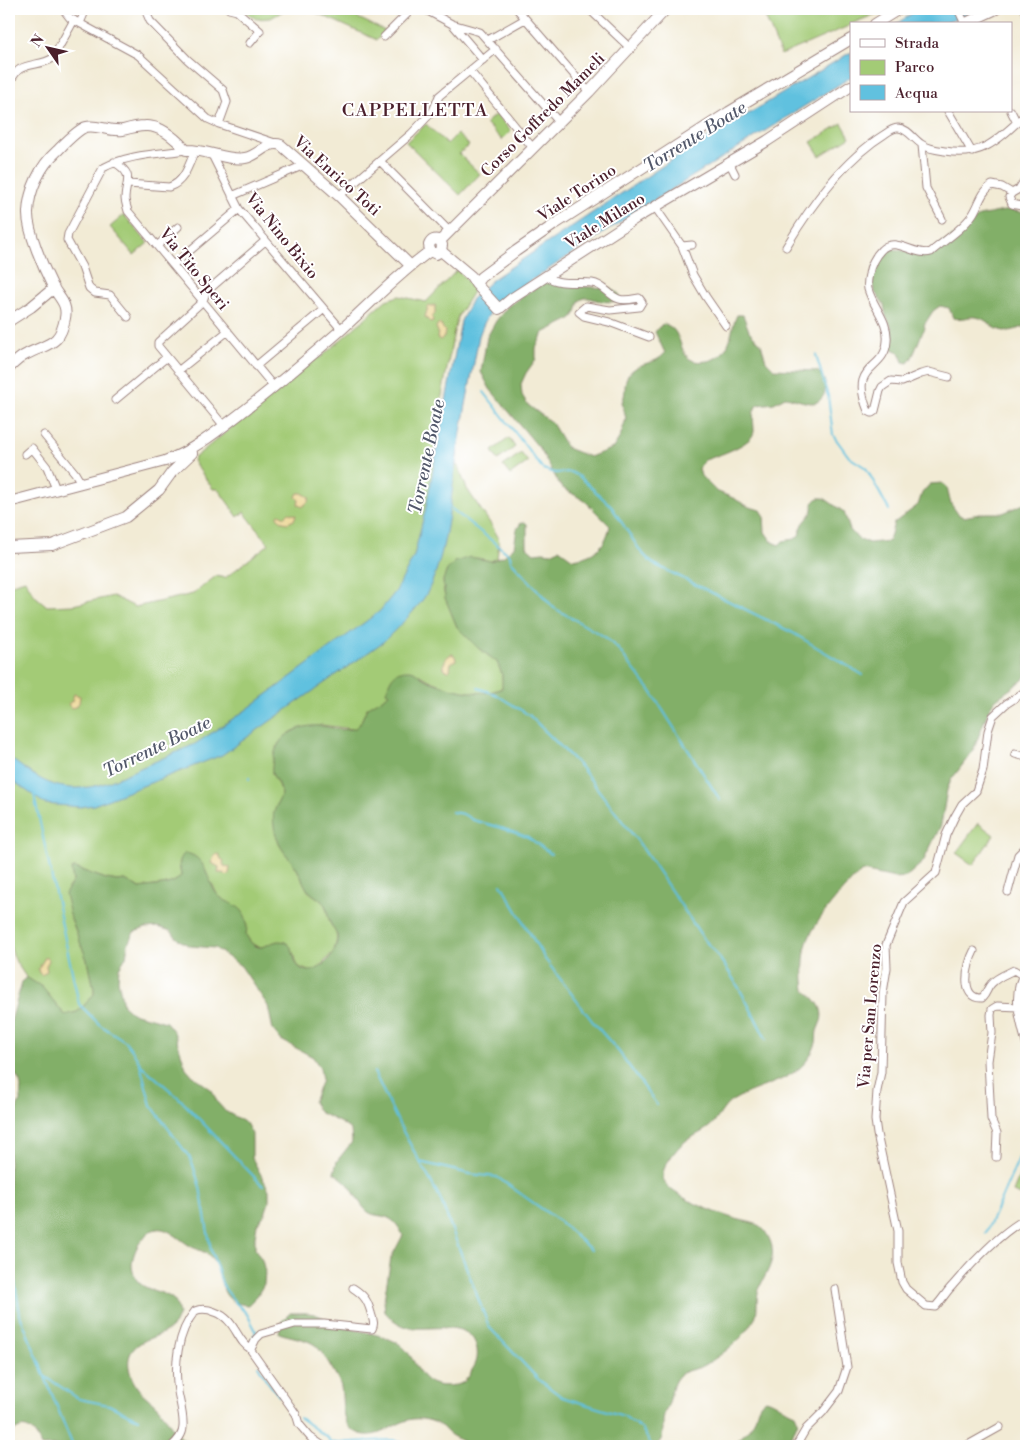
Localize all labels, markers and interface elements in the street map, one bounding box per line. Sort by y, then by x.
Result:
north arrow [22,22,72,72]
legend [850,22,1012,112]
text: N [27,32,49,51]
text: Strada [895,34,939,53]
street label: Corso Goffredo Mameli [477,49,609,181]
text: Parco [895,58,934,77]
text: Acqua [894,84,938,103]
water label: Torrente Boate [639,96,751,178]
district label: CAPPELLETTA [342,99,488,122]
street label: Via Enrico Toti [289,131,385,220]
street label: Viale Torino [533,160,620,226]
street label: Via Nino Bixio [241,188,323,283]
street label: Viale Milano [560,188,649,254]
street label: Via Tito Speri [154,223,233,314]
water label: Torrente Boate [404,397,451,517]
water label: Torrente Boate [99,711,215,783]
street label: Via per San Lorenzo [854,943,886,1090]

